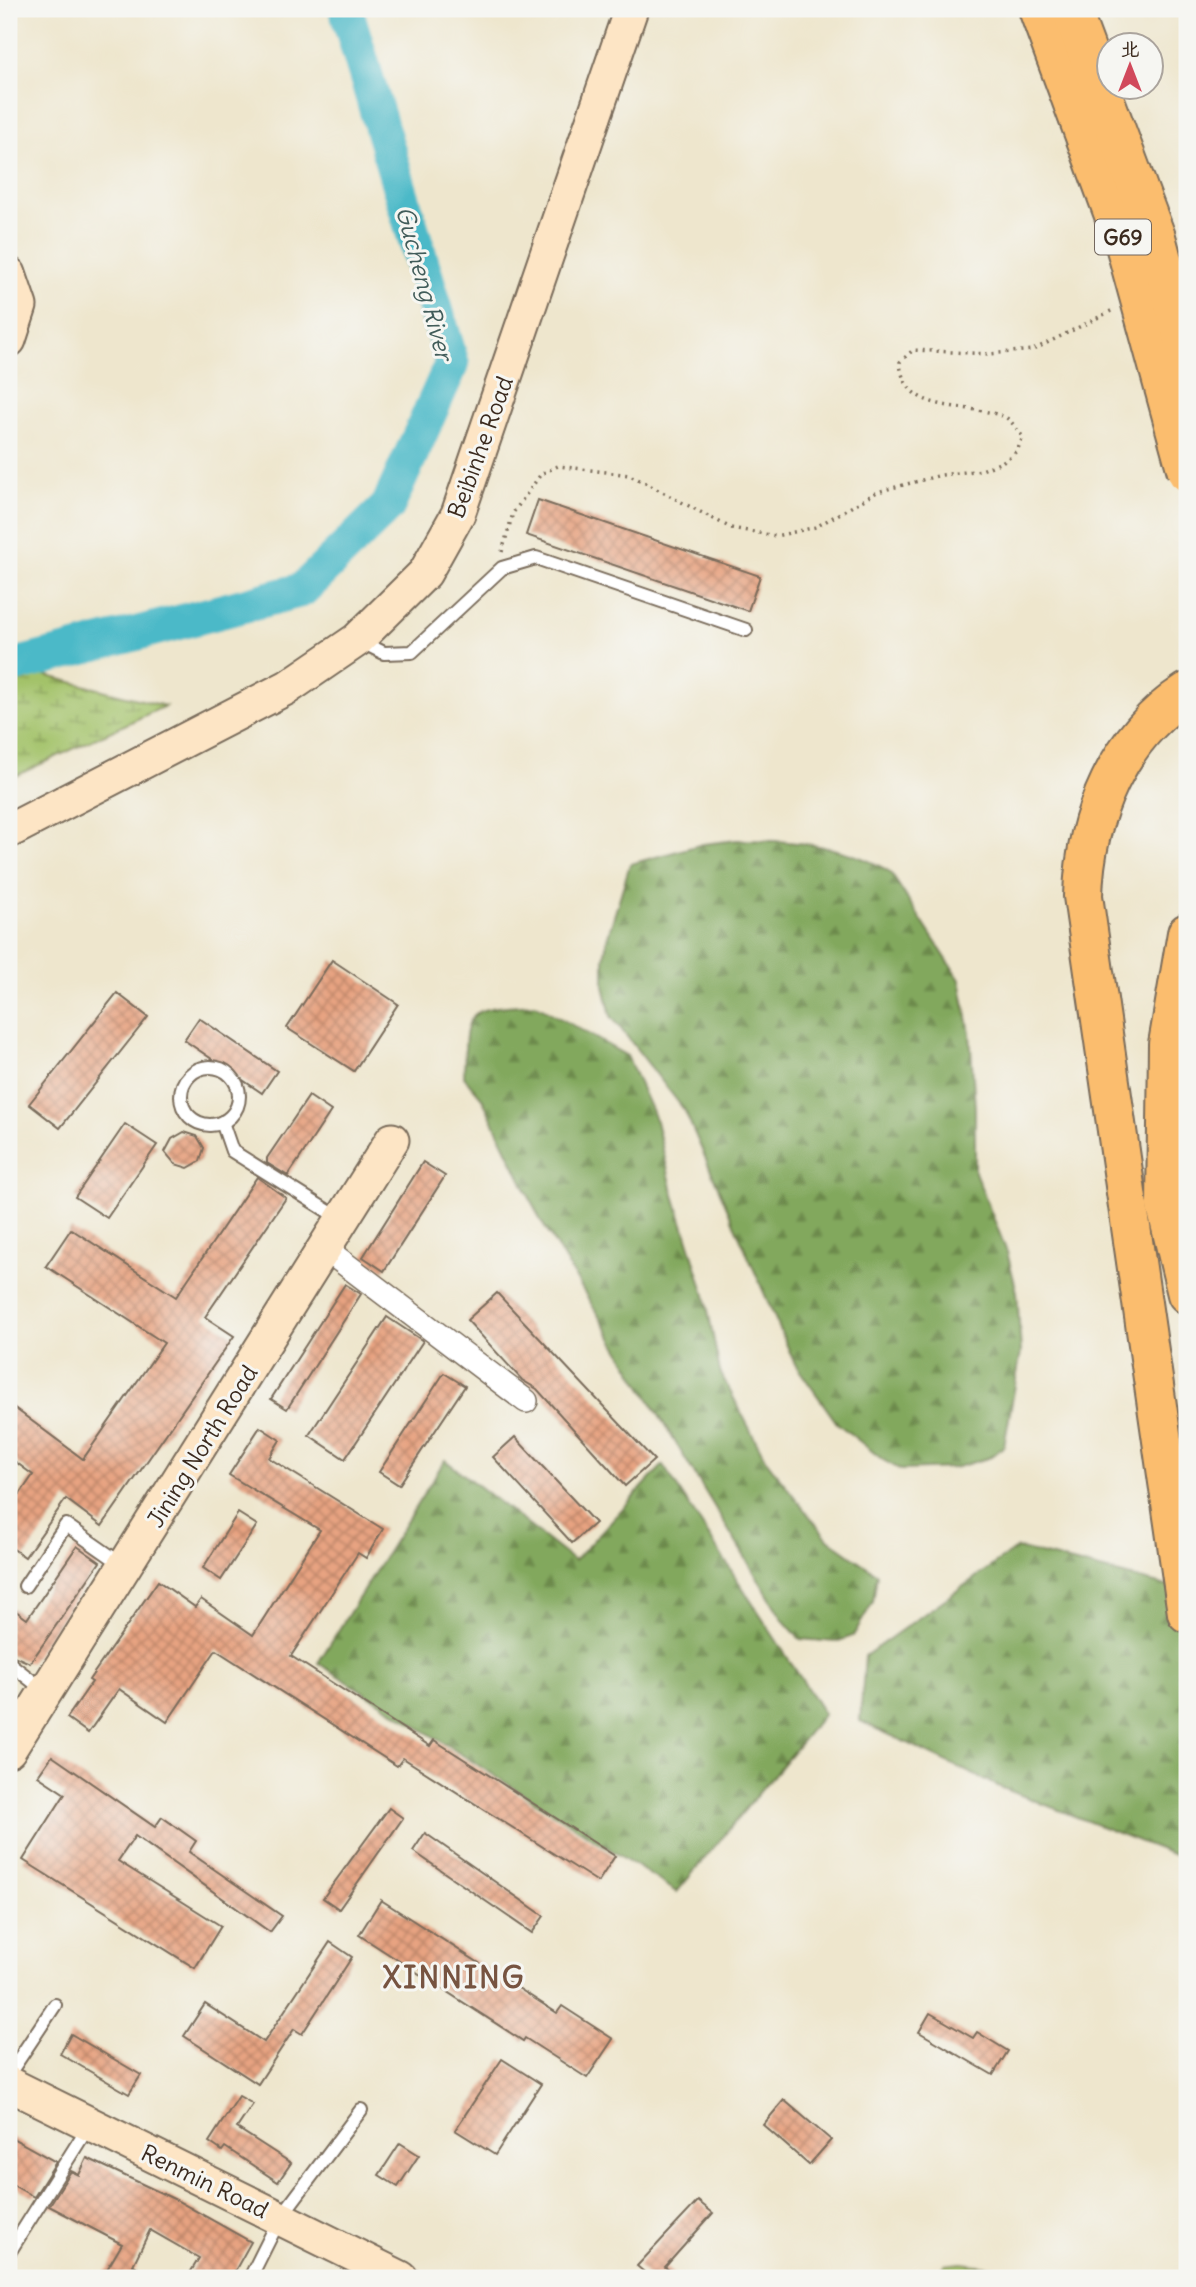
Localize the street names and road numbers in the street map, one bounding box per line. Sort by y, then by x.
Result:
road number: G69 [1095,219,1151,254]
street label: Beibinhe Road [441,372,519,522]
street label: Jining North Road [141,1360,263,1532]
street label: Renmin Road [137,2138,273,2224]

